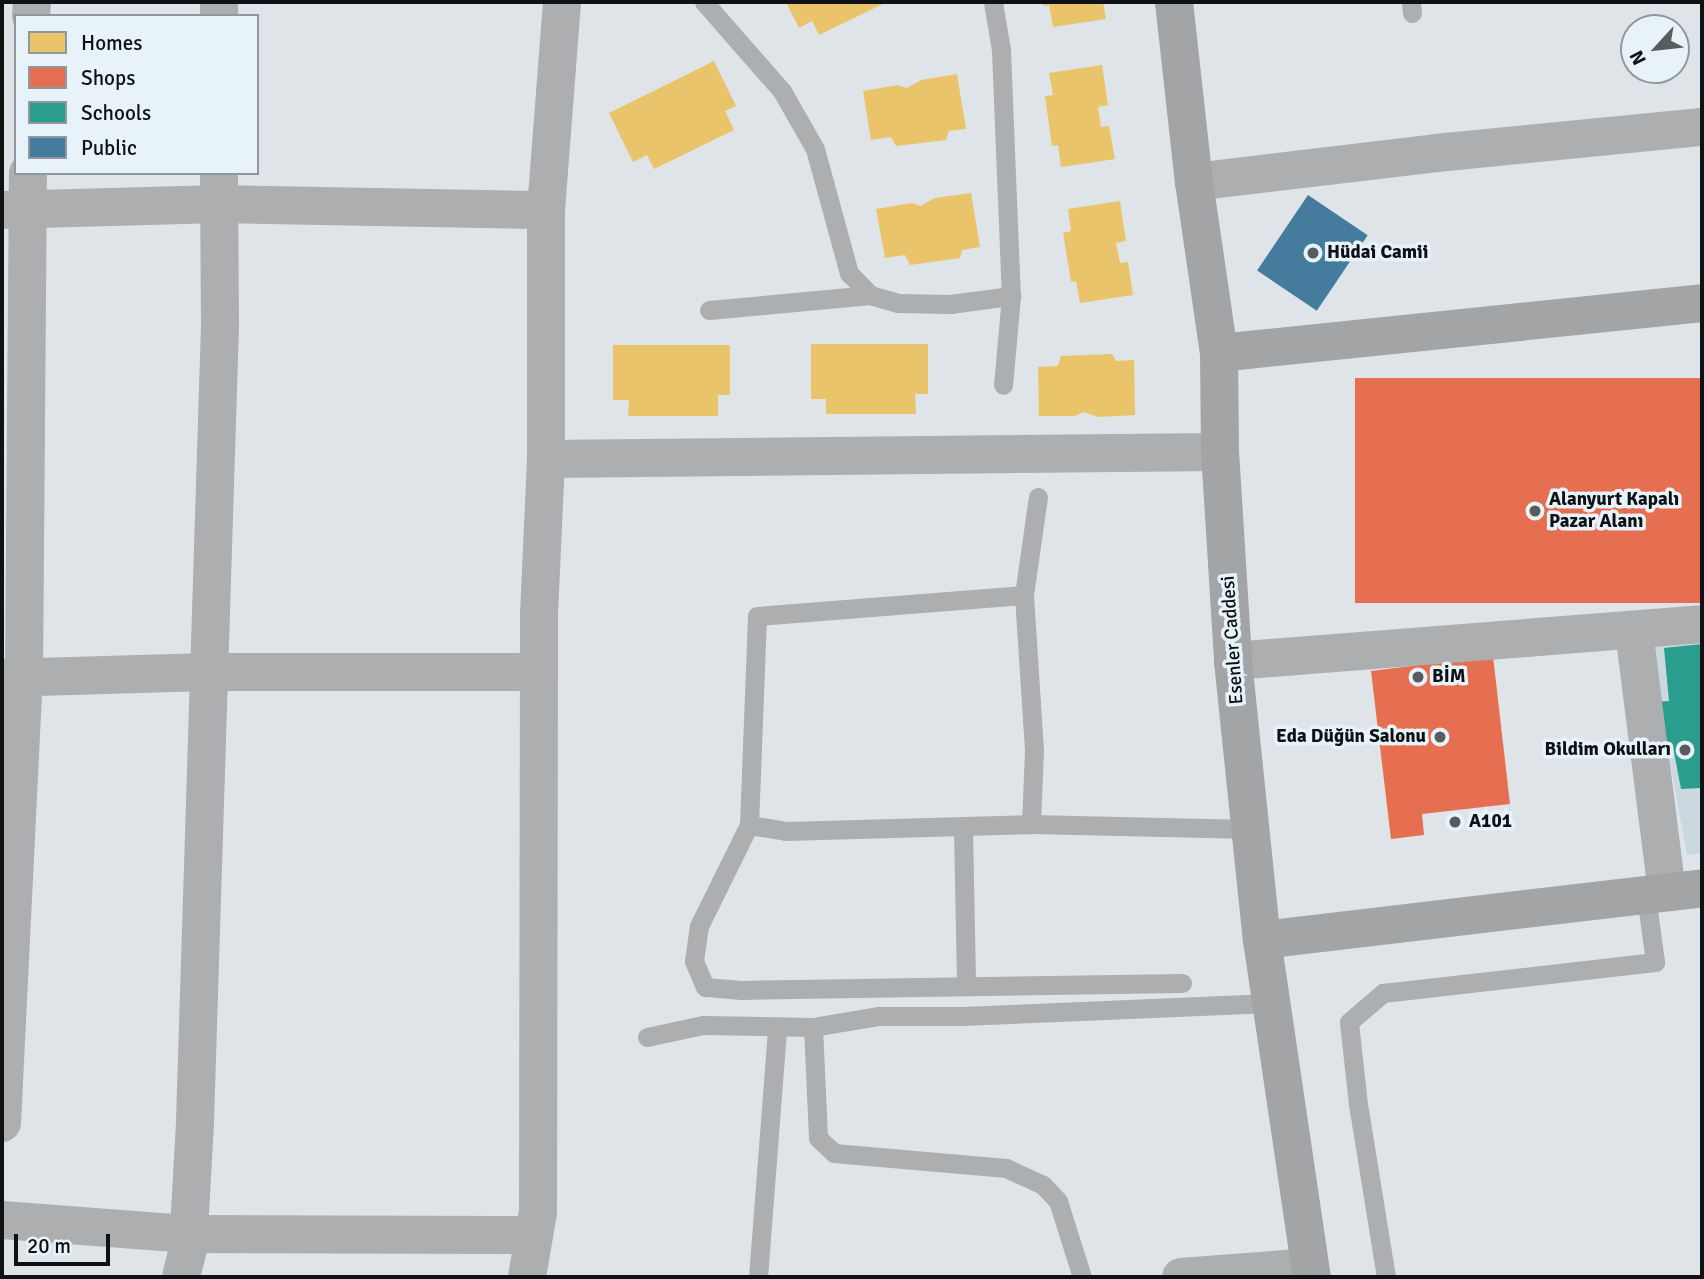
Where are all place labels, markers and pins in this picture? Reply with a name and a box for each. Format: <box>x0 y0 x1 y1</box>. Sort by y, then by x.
place label: Hüdai Camii <box>1327 242 1428 264</box>
marker: Hüdai Camii <box>1305 245 1321 261</box>
place label: Alanyurt Kapalı Pazar Alanı <box>1549 489 1679 533</box>
marker: Alanyurt Kapalı Pazar Alanı <box>1527 503 1543 519</box>
place label: BİM <box>1432 666 1465 688</box>
marker: BİM <box>1410 669 1426 685</box>
place label: Eda Düğün Salonu <box>1276 726 1426 748</box>
marker: Eda Düğün Salonu <box>1432 729 1448 745</box>
place label: Bildim Okulları <box>1545 739 1671 761</box>
marker: Bildim Okulları <box>1677 742 1693 758</box>
place label: A101 <box>1469 811 1512 833</box>
marker: A101 <box>1447 814 1463 830</box>

